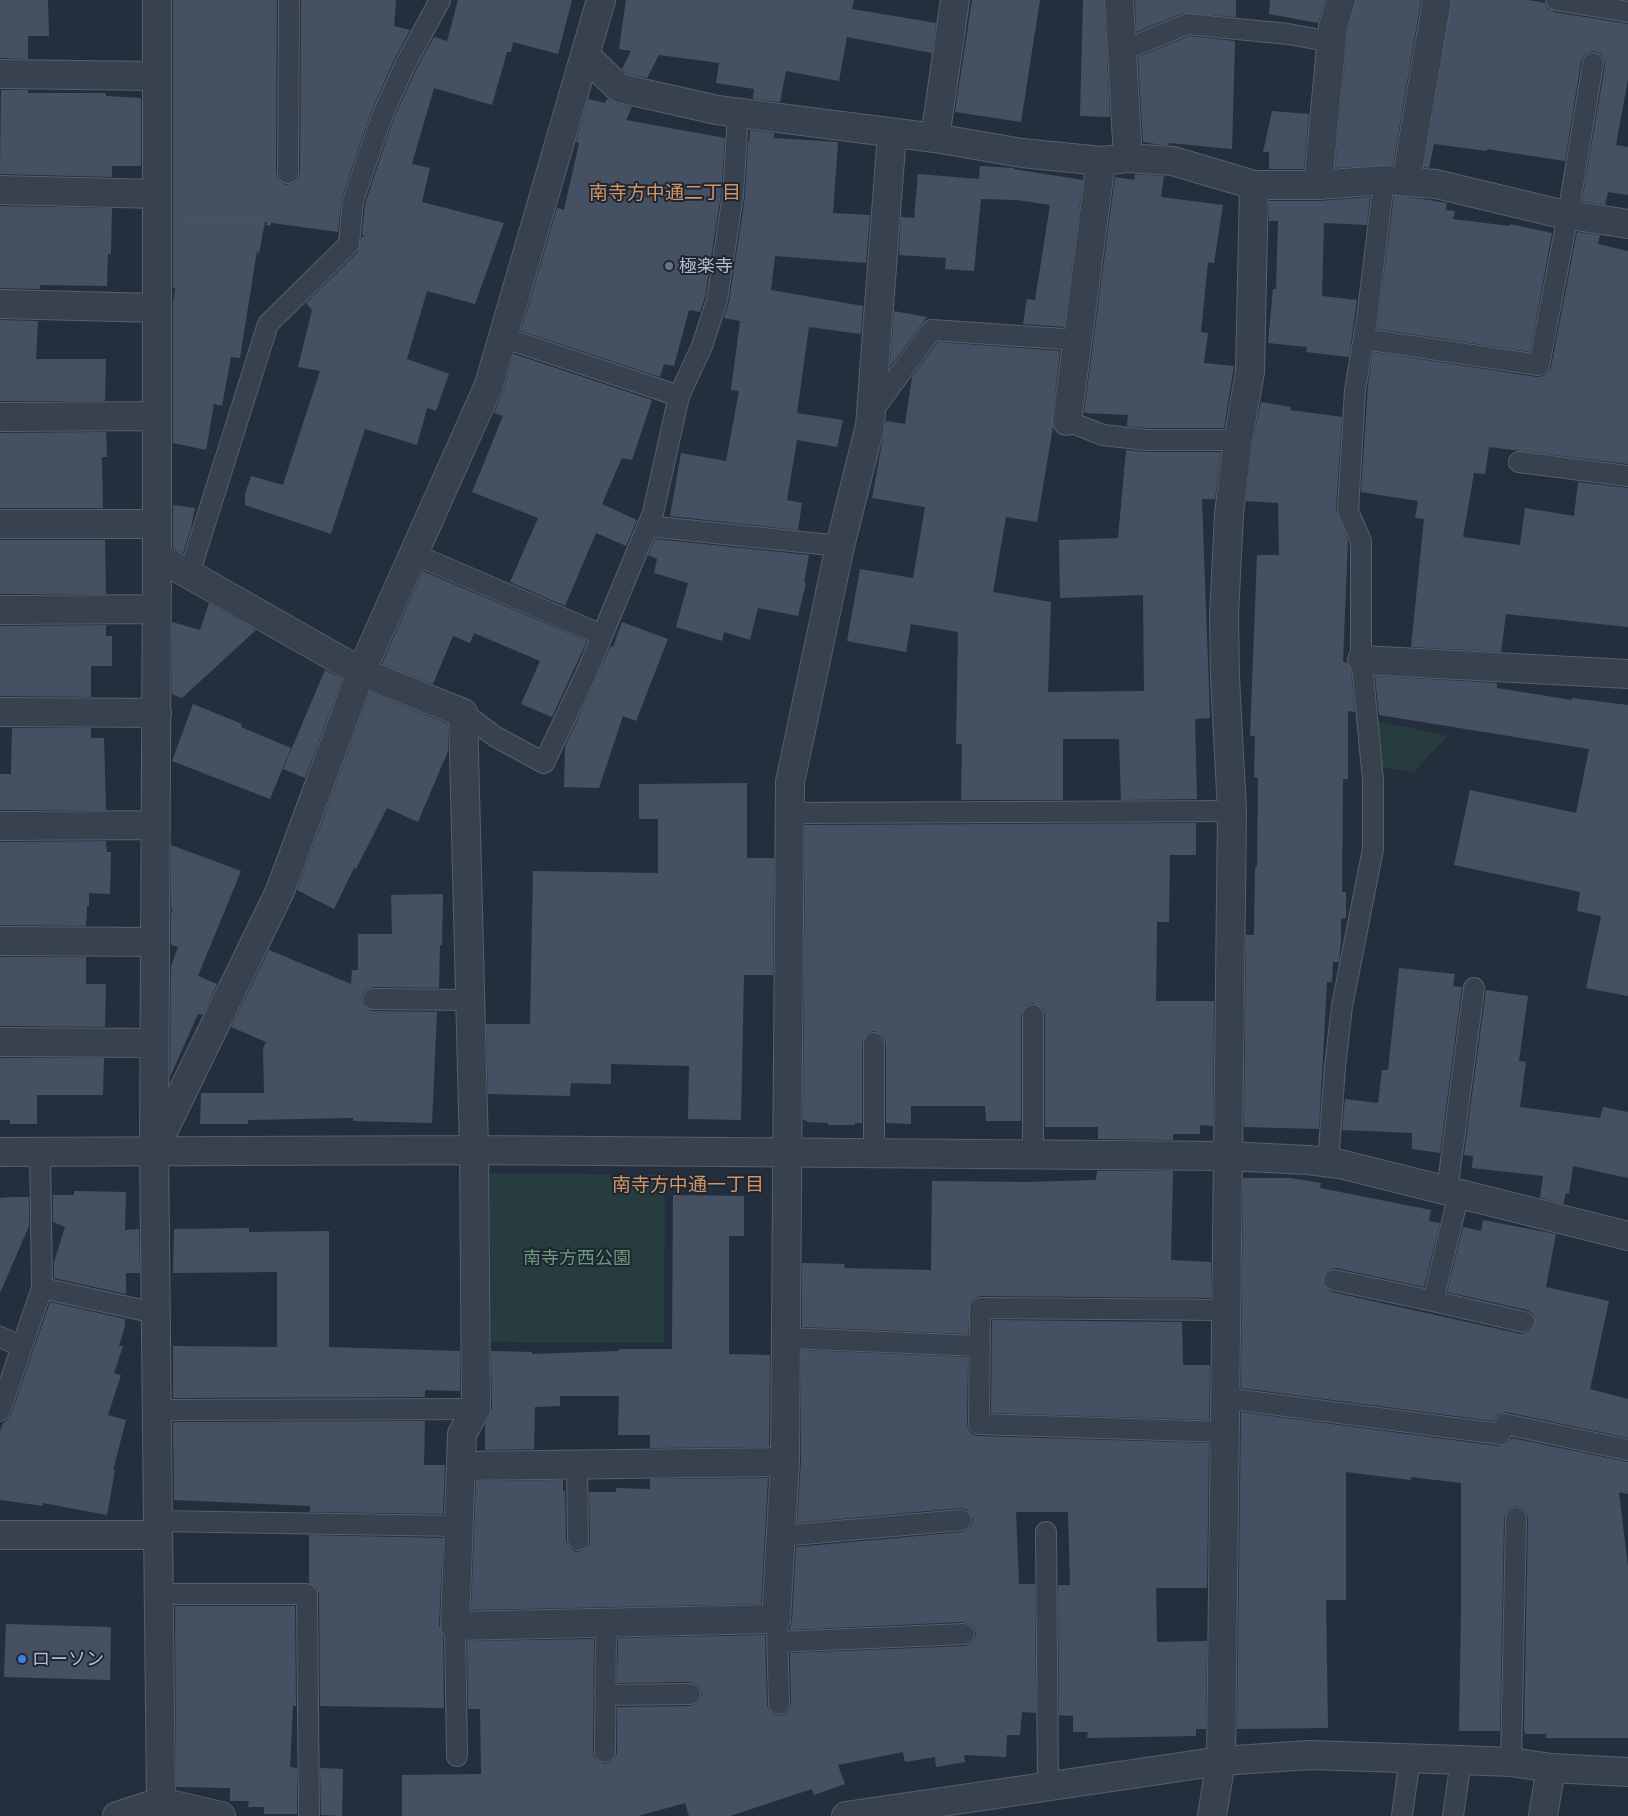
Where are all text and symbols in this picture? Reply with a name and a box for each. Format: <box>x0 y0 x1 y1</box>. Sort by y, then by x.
district label: 南寺方中通二丁目 <box>589 182 741 204</box>
place label: 極楽寺 <box>679 255 733 277</box>
marker: 極楽寺 <box>663 260 675 272</box>
district label: 南寺方中通一丁目 <box>612 1174 764 1196</box>
park label: 南寺方西公園 <box>523 1247 631 1269</box>
place label: ローソン <box>32 1648 104 1670</box>
marker: ローソン <box>16 1653 28 1665</box>

